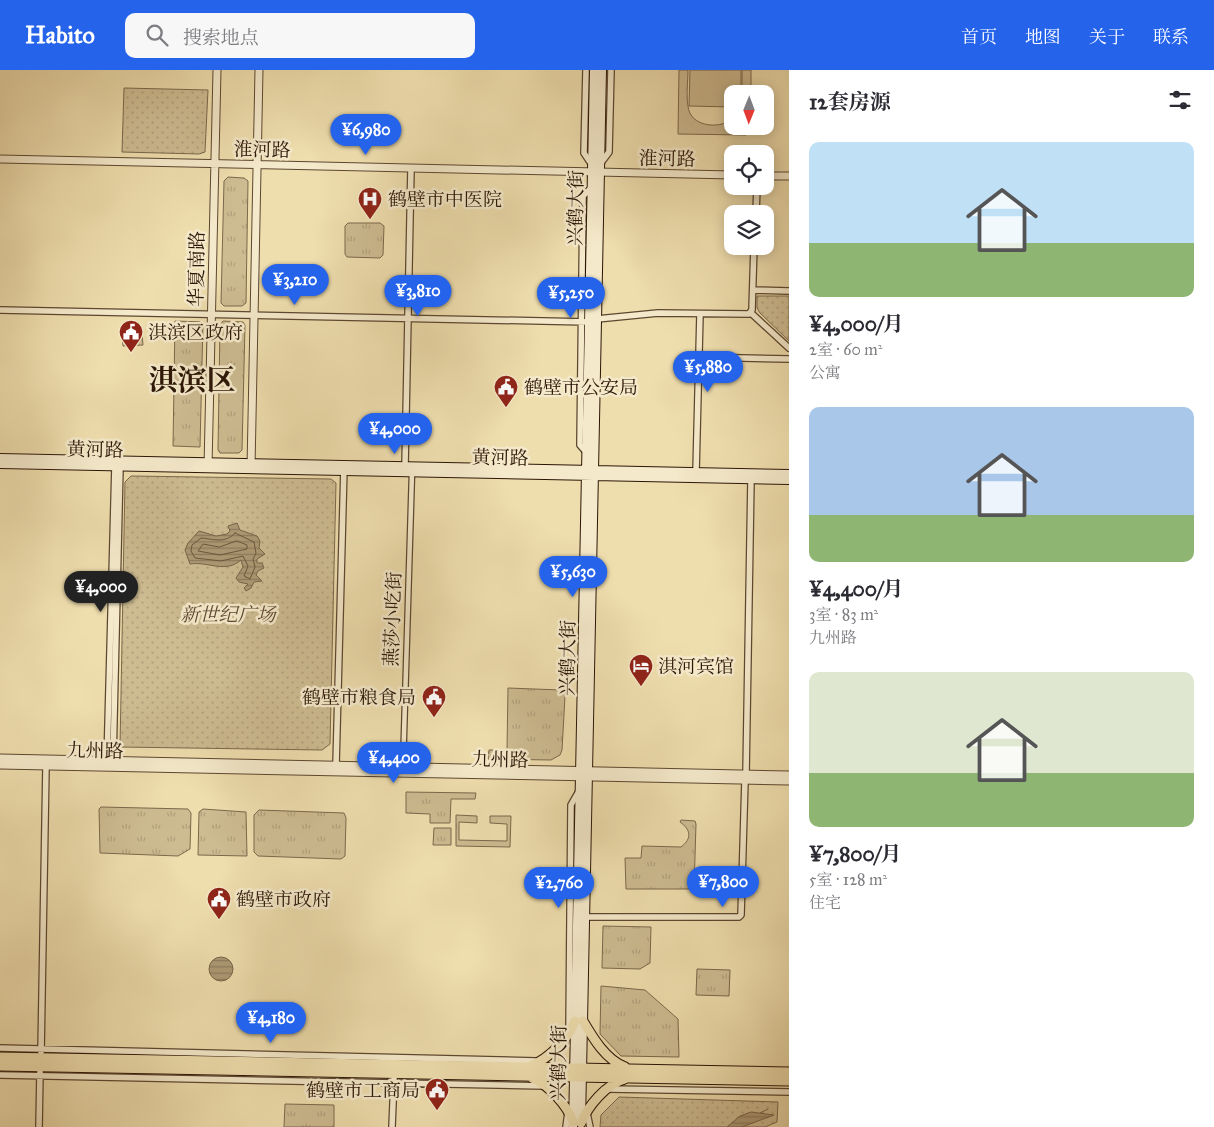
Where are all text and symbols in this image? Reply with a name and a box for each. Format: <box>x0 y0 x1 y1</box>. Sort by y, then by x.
search box <box>125 13 475 58</box>
text: Habito <box>25 20 95 50</box>
icon: search <box>143 21 171 49</box>
text: 搜索地点 <box>183 26 259 49</box>
text: 首页 <box>961 26 997 48</box>
text: 地图 <box>1025 26 1061 48</box>
text: 关于 <box>1089 26 1125 48</box>
text: 联系 <box>1153 26 1189 48</box>
north arrow <box>724 85 774 135</box>
map controls <box>724 85 774 255</box>
icon: filters <box>1166 86 1194 114</box>
text: 12套房源 <box>809 89 891 115</box>
pin: ¥6,980 <box>325 114 407 156</box>
text: ¥6,980 <box>341 120 391 139</box>
street label: 淮河路 <box>233 138 291 161</box>
button: locate <box>724 145 774 195</box>
street label: 淮河路 <box>638 147 696 170</box>
street label: 兴鹤大街 <box>563 170 588 246</box>
icon: home <box>957 175 1047 265</box>
hospital icon: 鹤壁市中医院 <box>357 186 383 220</box>
place label: 鹤壁市中医院 <box>388 188 502 211</box>
button: layers <box>724 205 774 255</box>
street label: 华夏南路 <box>184 231 209 307</box>
pin: ¥3,210 <box>254 264 336 306</box>
text: ¥3,210 <box>273 270 317 289</box>
pin: ¥3,810 <box>377 274 459 317</box>
pin: ¥5,250 <box>530 276 612 319</box>
text: ¥3,810 <box>395 281 441 300</box>
text: ¥5,250 <box>548 283 594 302</box>
text: ¥4,000/月 <box>809 311 904 337</box>
public building icon: 淇滨区政府 <box>118 319 144 353</box>
place label: 淇滨区政府 <box>148 321 243 344</box>
text: 2室 · 60 m² <box>809 340 882 359</box>
pin: ¥5,880 <box>667 350 749 393</box>
text: ¥5,880 <box>684 357 732 376</box>
district label: 淇滨区 <box>148 363 236 398</box>
text: 公寓 <box>809 363 841 382</box>
public building icon: 鹤壁市公安局 <box>493 374 519 408</box>
place label: 鹤壁市公安局 <box>524 376 638 399</box>
pin: ¥4,000 <box>354 412 436 455</box>
text: ¥4,000 <box>369 419 421 438</box>
street label: 黄河路 <box>66 438 124 461</box>
icon: home <box>957 440 1047 530</box>
street label: 黄河路 <box>471 446 529 469</box>
pin: ¥5,630 <box>532 556 614 598</box>
text: ¥5,630 <box>550 562 596 581</box>
pin: ¥4,000 <box>60 570 142 613</box>
street label: 燕莎小吃街 <box>379 571 406 667</box>
text: ¥4,400/月 <box>809 576 904 602</box>
text: ¥4,000 <box>75 577 127 596</box>
park label: 新世纪广场 <box>180 603 277 626</box>
text: 3室 · 83 m² <box>809 605 878 624</box>
street label: 兴鹤大街 <box>555 620 580 696</box>
text: 九州路 <box>809 628 857 647</box>
hotel icon: 淇河宾馆 <box>628 653 654 687</box>
place label: 淇河宾馆 <box>658 655 734 678</box>
public building icon: 鹤壁市粮食局 <box>421 684 447 718</box>
place label: 鹤壁市粮食局 <box>302 686 416 709</box>
icon: home <box>957 705 1047 795</box>
street label: 九州路 <box>66 739 124 762</box>
pin: ¥4,400 <box>353 742 435 784</box>
text: ¥4,400 <box>368 748 420 767</box>
street label: 九州路 <box>471 748 529 771</box>
text: ¥7,800/月 <box>809 841 901 867</box>
pin: ¥2,760 <box>518 866 600 909</box>
pin: ¥7,800 <box>682 866 764 908</box>
text: 5室 · 128 m² <box>809 870 887 889</box>
text: ¥7,800 <box>698 872 748 891</box>
text: ¥2,760 <box>535 873 583 892</box>
public building icon: 鹤壁市政府 <box>206 886 232 920</box>
place label: 鹤壁市政府 <box>236 888 331 911</box>
text: 住宅 <box>809 893 841 912</box>
pin: ¥4,180 <box>230 1002 312 1044</box>
text: ¥4,180 <box>247 1008 295 1027</box>
street label: 兴鹤大街 <box>546 1025 571 1101</box>
public building icon: 鹤壁市工商局 <box>424 1077 450 1111</box>
place label: 鹤壁市工商局 <box>306 1079 420 1102</box>

